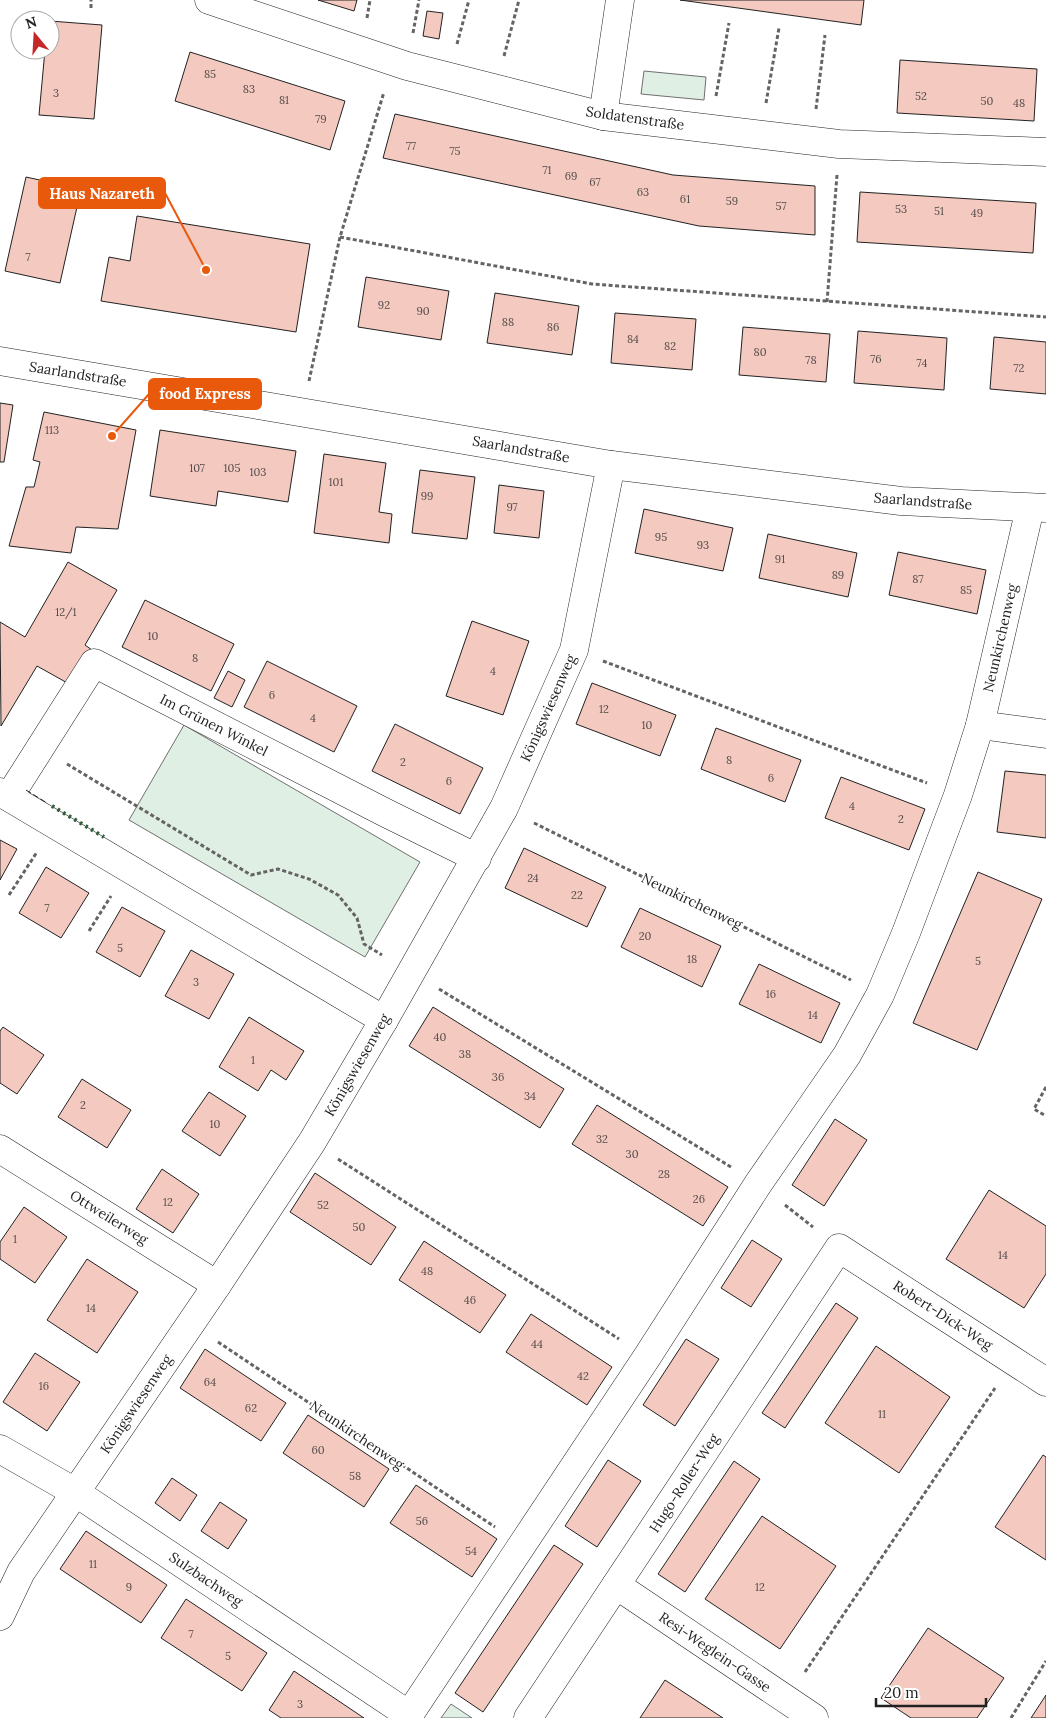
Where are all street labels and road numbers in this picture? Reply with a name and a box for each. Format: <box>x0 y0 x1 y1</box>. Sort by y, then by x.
street label: Soldatenstraße <box>585 102 686 134</box>
street label: Saarlandstraße <box>28 357 128 391</box>
street label: Saarlandstraße <box>471 432 571 466</box>
street label: Saarlandstraße <box>873 489 973 513</box>
street label: Neunkirchenweg <box>979 582 1021 694</box>
street label: Königswiesenweg <box>516 651 580 764</box>
street label: Im Grünen Winkel <box>157 690 271 760</box>
street label: Neunkirchenweg <box>638 869 746 933</box>
street label: Königswiesenweg <box>320 1010 394 1120</box>
street label: Ottweilerweg <box>67 1186 152 1248</box>
street label: Robert-Dick-Weg <box>890 1276 996 1354</box>
street label: Königswiesenweg <box>96 1351 176 1457</box>
street label: Neunkirchenweg <box>306 1397 408 1473</box>
street label: Hugo-Roller-Weg <box>645 1430 723 1536</box>
street label: Sulzbachweg <box>166 1548 246 1610</box>
street label: Resi-Weglein-Gasse <box>656 1608 775 1696</box>

